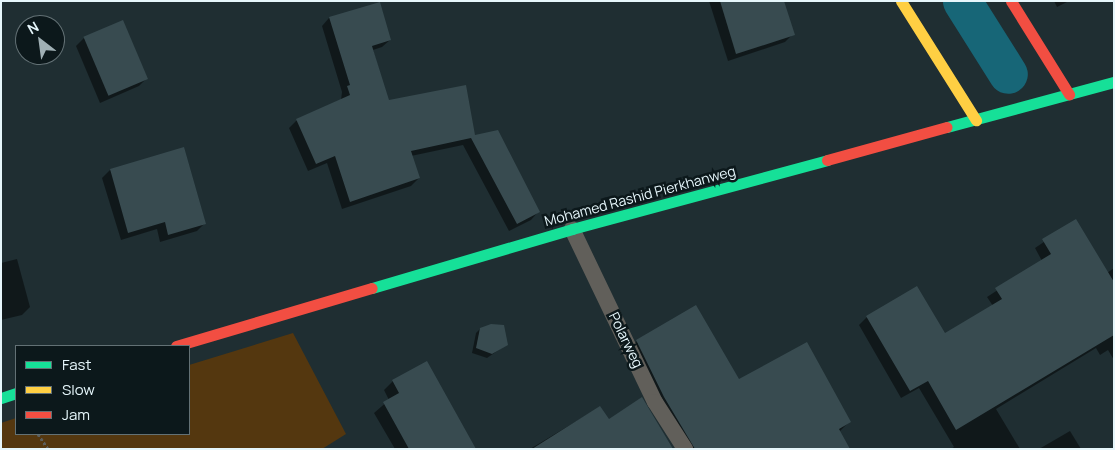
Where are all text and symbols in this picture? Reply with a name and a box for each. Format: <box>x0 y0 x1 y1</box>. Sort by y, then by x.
north arrow <box>15 15 65 65</box>
text: N <box>24 17 42 38</box>
street label: Mohamed Rashid Pierkhanweg <box>543 162 737 230</box>
street label: Polarweg <box>605 309 647 371</box>
legend <box>15 345 190 435</box>
text: Fast <box>62 354 91 375</box>
text: Slow <box>62 379 95 400</box>
text: Jam <box>62 404 90 425</box>

